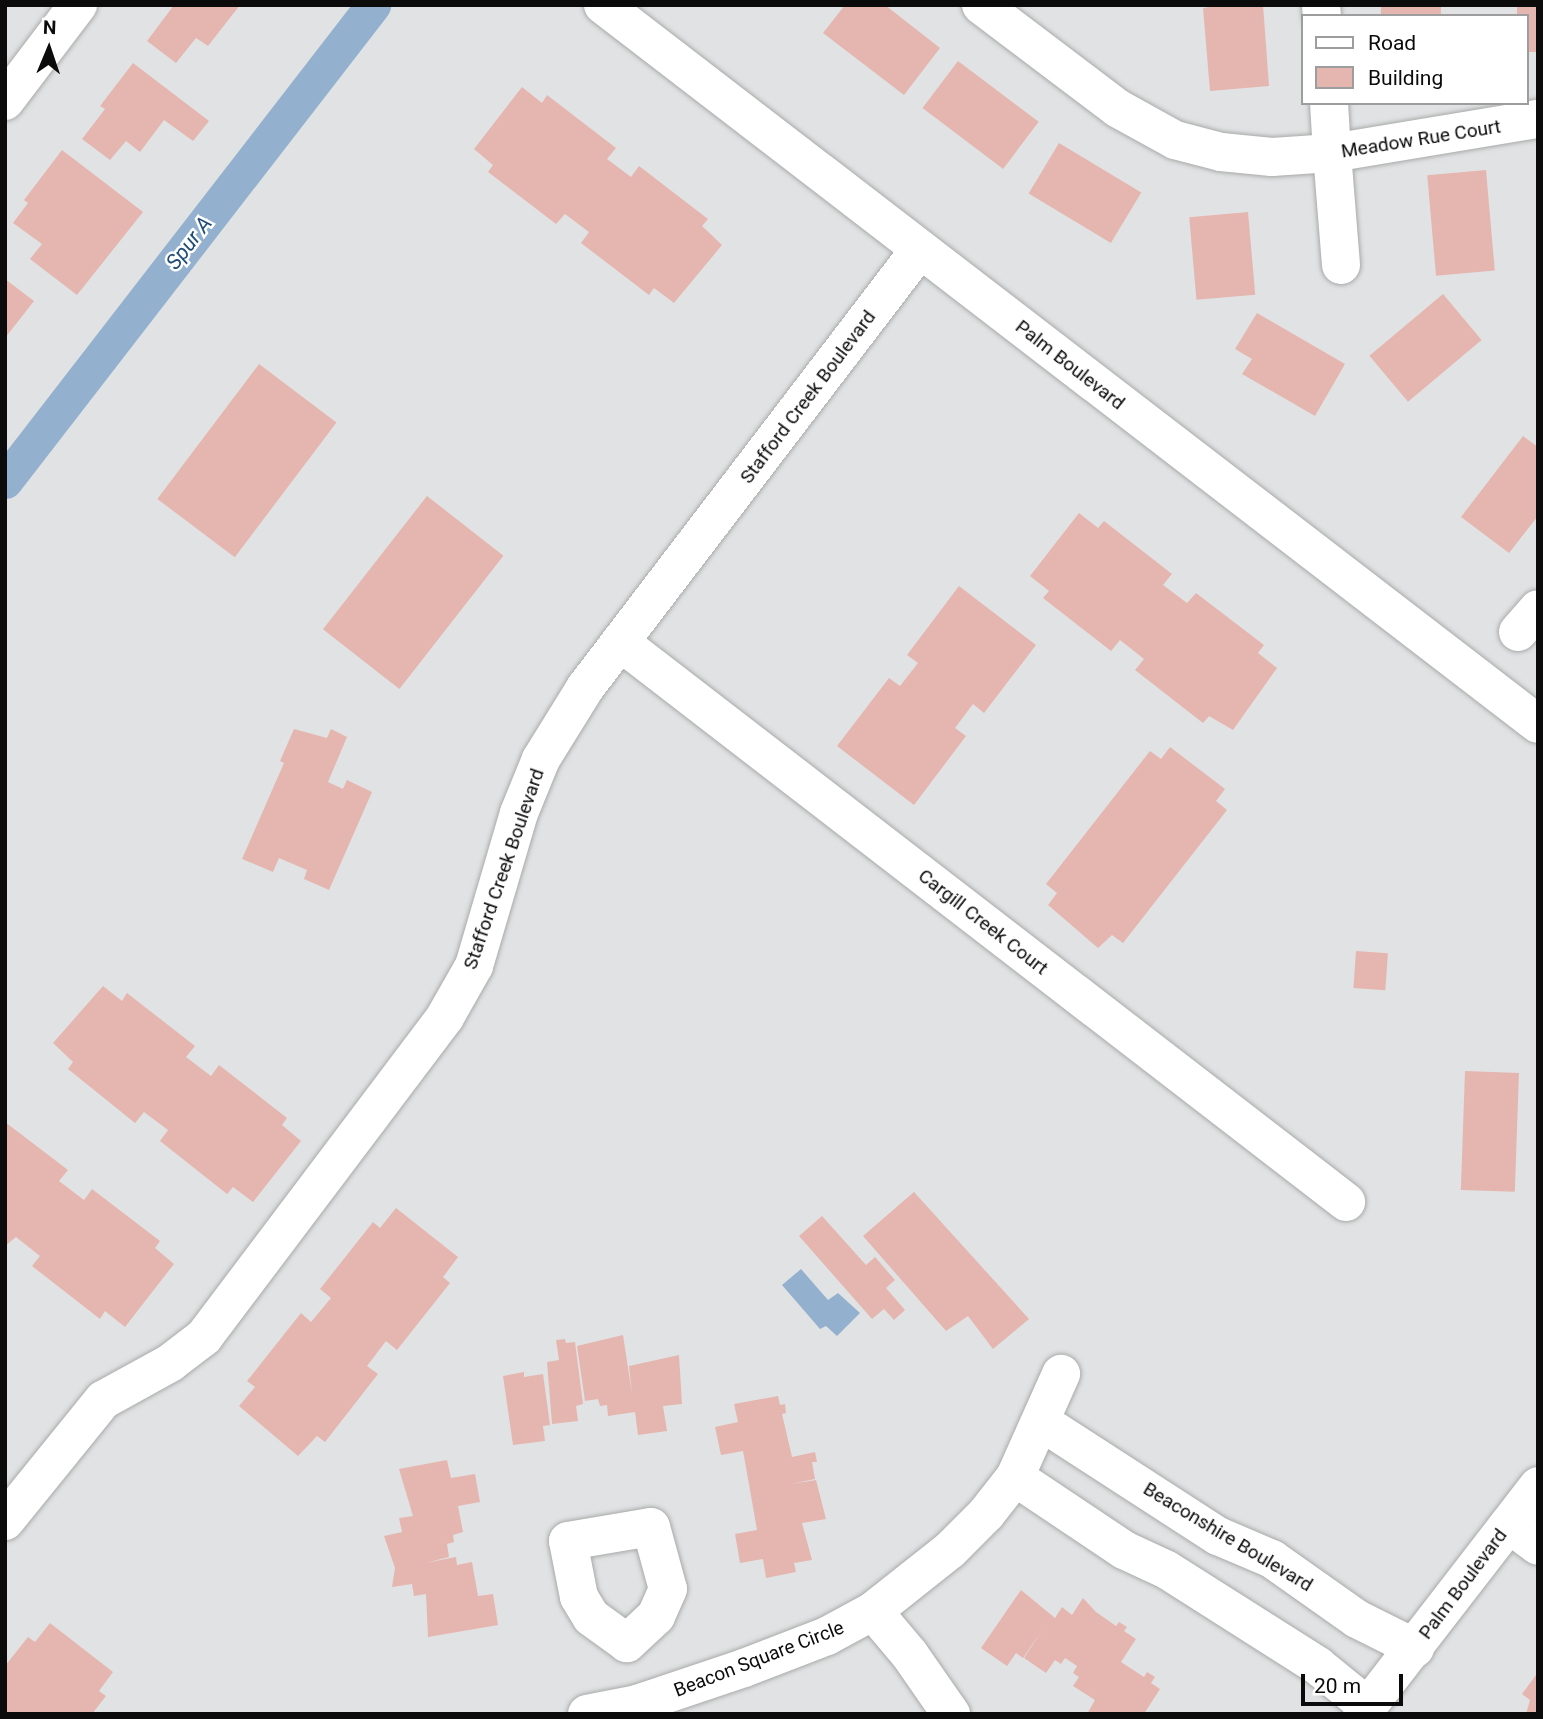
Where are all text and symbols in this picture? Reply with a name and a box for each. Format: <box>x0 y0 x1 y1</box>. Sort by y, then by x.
north arrow <box>14 14 84 84</box>
legend <box>1302 14 1529 105</box>
text: N <box>43 16 57 39</box>
text: Road <box>1368 31 1416 55</box>
text: Building <box>1368 66 1443 90</box>
street label: Meadow Rue Court <box>1340 115 1502 163</box>
water label: Spur A <box>161 212 217 274</box>
street label: Stafford Creek Boulevard <box>735 306 881 488</box>
street label: Palm Boulevard <box>1011 315 1129 415</box>
street label: Stafford Creek Boulevard <box>459 766 549 972</box>
street label: Cargill Creek Court <box>914 864 1052 980</box>
street label: Beaconshire Boulevard <box>1139 1477 1317 1597</box>
street label: Palm Boulevard <box>1414 1524 1512 1644</box>
street label: Beacon Square Circle <box>671 1616 847 1702</box>
scale bar <box>1305 1660 1406 1704</box>
text: 20 m <box>1314 1674 1361 1698</box>

